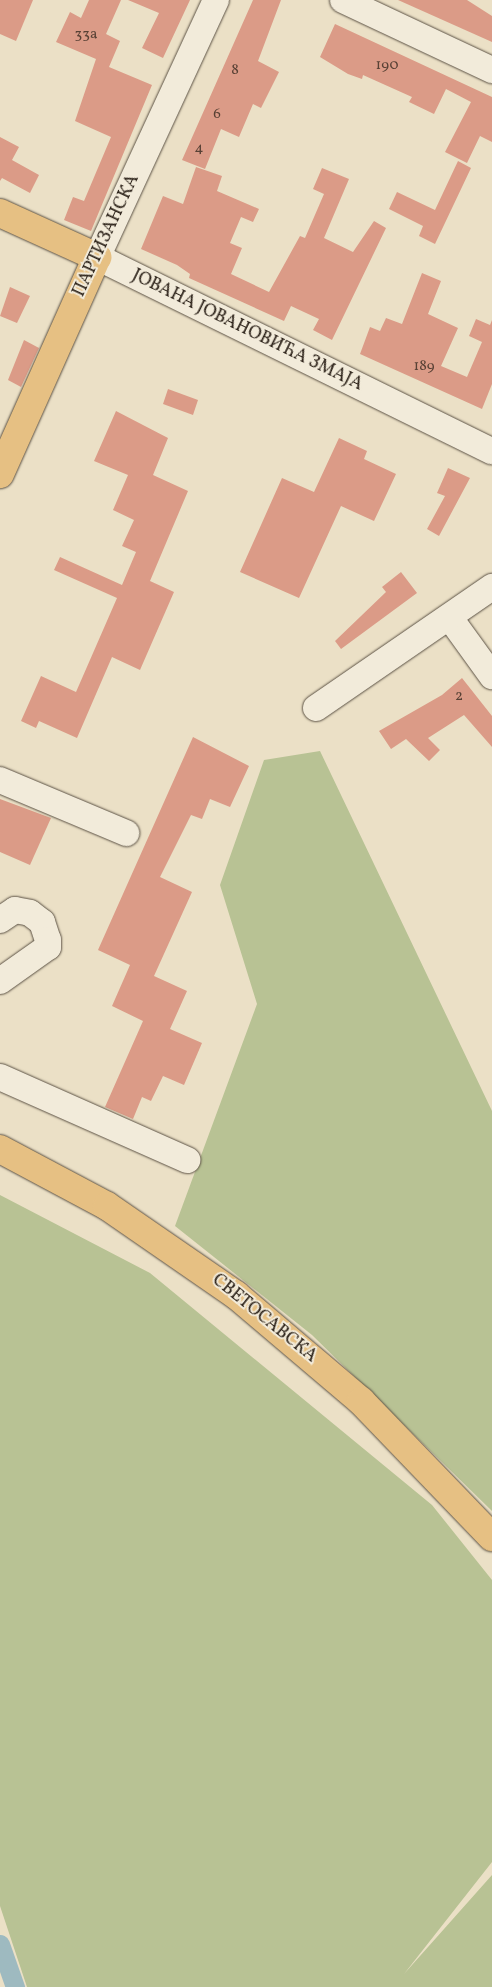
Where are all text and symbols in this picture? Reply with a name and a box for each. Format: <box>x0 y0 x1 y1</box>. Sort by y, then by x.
house number: 33a <box>75 26 97 44</box>
house number: 190 <box>376 57 398 75</box>
house number: 8 <box>231 62 239 80</box>
house number: 6 <box>213 106 221 124</box>
house number: 4 <box>195 140 203 158</box>
street label: ПАРТИЗАНСКА <box>69 171 145 301</box>
street label: ЈОВАНА ЈОВАНОВИЋА ЗМАЈА <box>128 266 366 396</box>
house number: 189 <box>413 358 435 376</box>
house number: 2 <box>455 688 463 706</box>
street label: СВЕТОСАВСКА <box>207 1270 321 1368</box>

